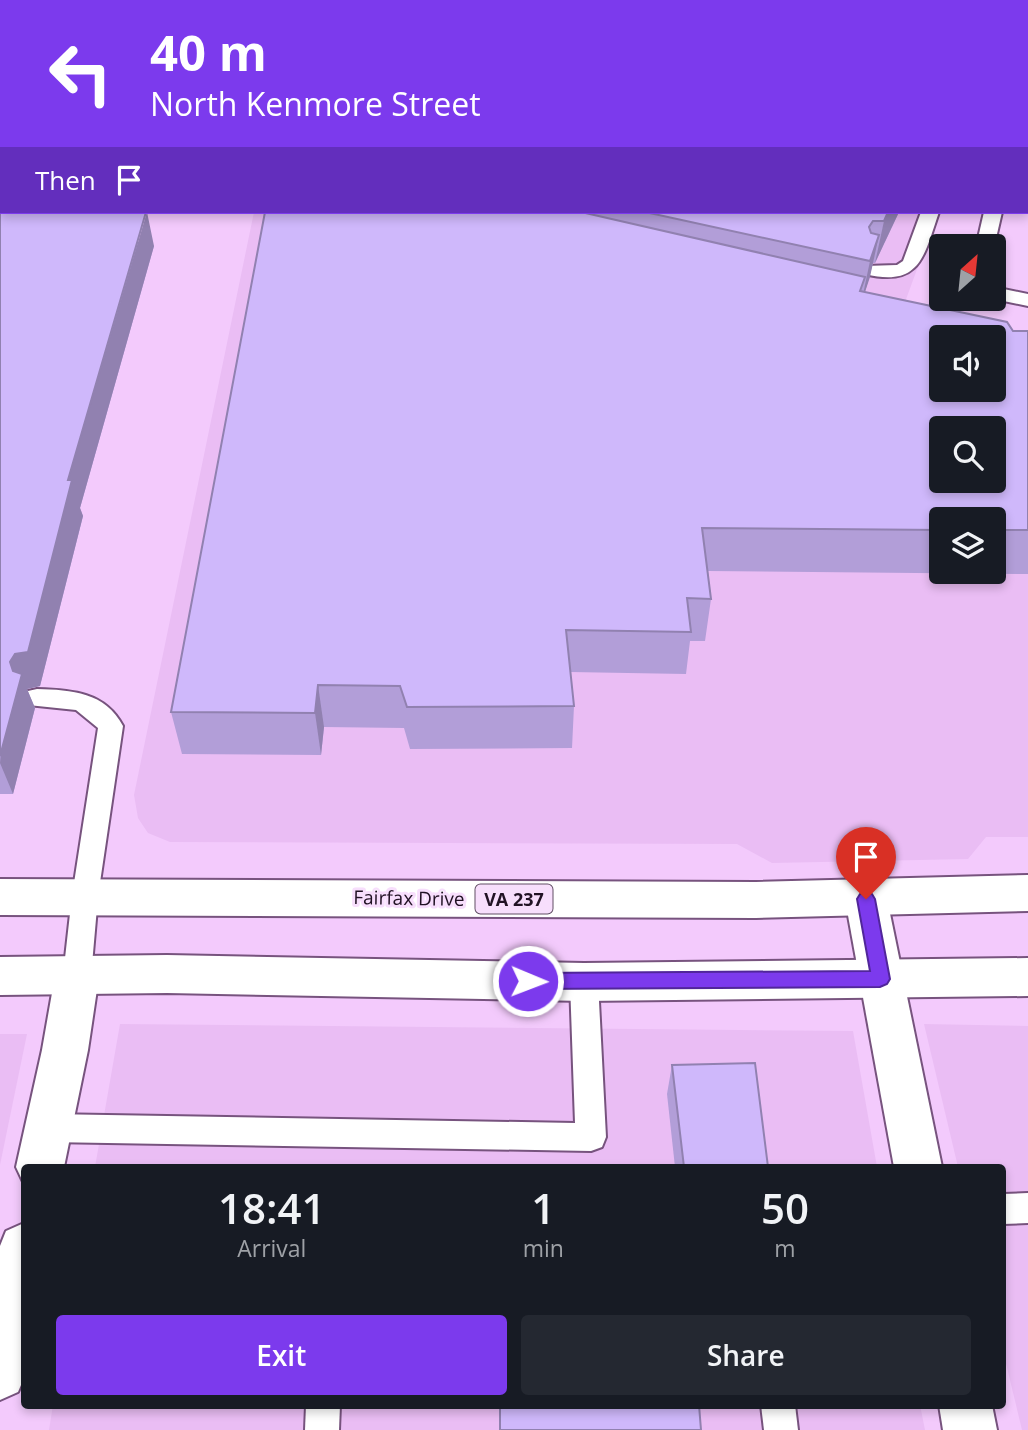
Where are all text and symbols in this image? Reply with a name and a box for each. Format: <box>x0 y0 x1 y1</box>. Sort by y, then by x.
text: 40 m <box>150 19 267 85</box>
icon: left <box>35 28 126 119</box>
text: North Kenmore Street <box>150 82 481 125</box>
icon: arrive <box>110 161 148 199</box>
text: Then <box>35 162 96 198</box>
north arrow <box>929 234 1006 312</box>
map controls <box>929 234 1006 584</box>
button: sound <box>929 325 1006 402</box>
button: search <box>929 416 1006 493</box>
button: layers <box>929 507 1006 584</box>
pin <box>836 827 896 899</box>
icon: arrive <box>847 838 885 876</box>
street label: Fairfax Drive <box>353 884 465 912</box>
road number: VA 237 <box>476 884 552 914</box>
position arrow <box>491 944 565 1018</box>
text: 18:41 <box>218 1179 326 1236</box>
text: 1 <box>531 1179 555 1236</box>
text: 50 <box>761 1179 809 1236</box>
text: Arrival <box>237 1232 306 1264</box>
text: min <box>523 1232 564 1264</box>
text: m <box>774 1232 796 1264</box>
button: Exit <box>56 1315 507 1395</box>
button: Share <box>521 1315 971 1395</box>

